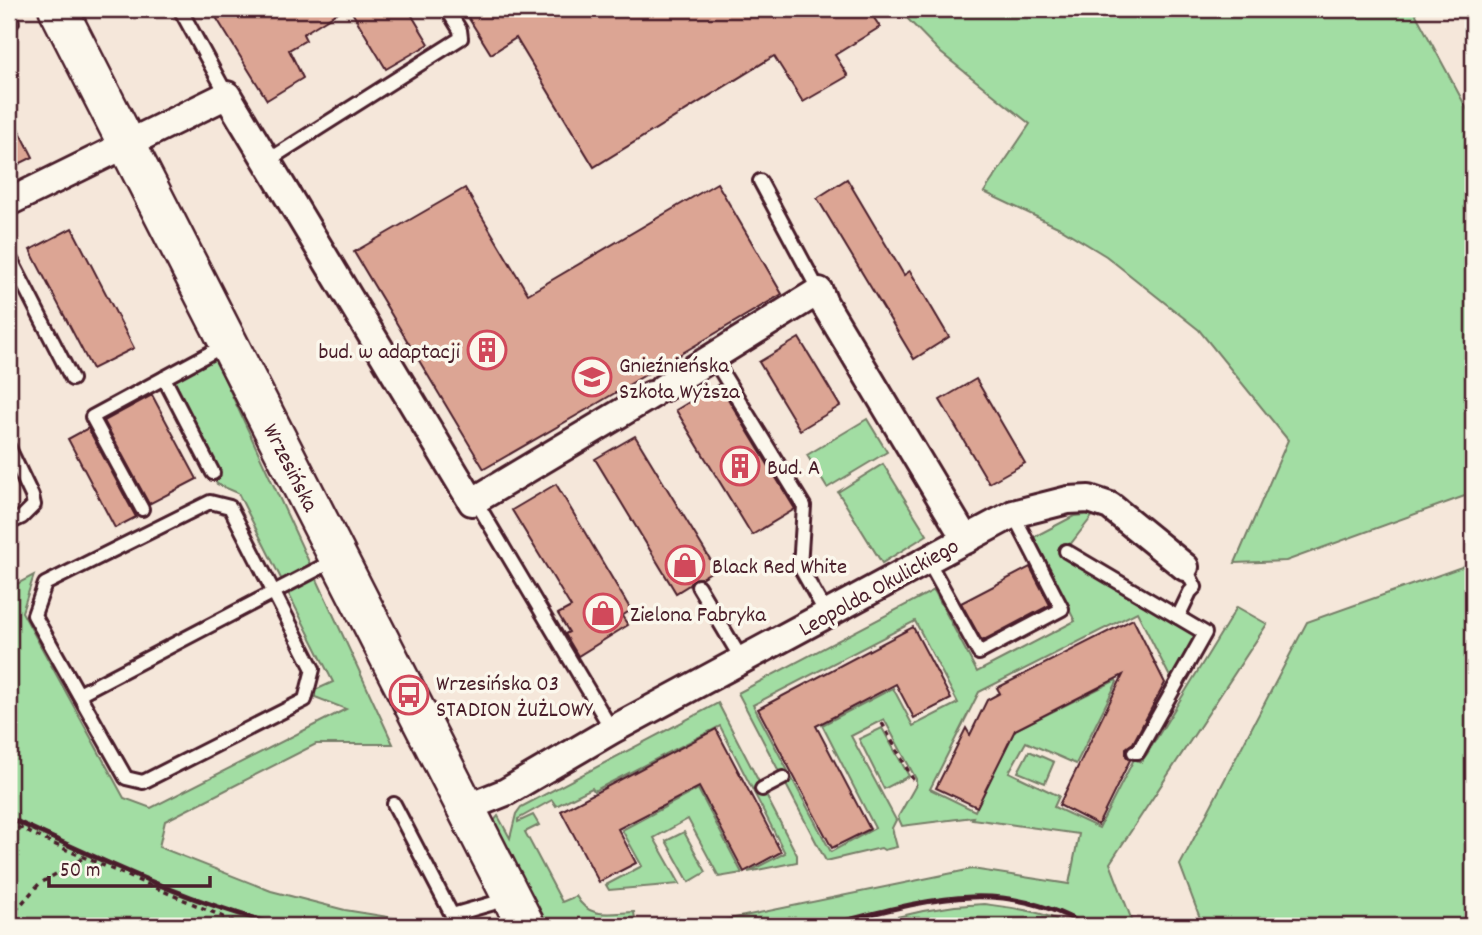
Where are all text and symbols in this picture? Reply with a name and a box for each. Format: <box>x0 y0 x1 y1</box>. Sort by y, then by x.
building icon: bud. w adaptacji <box>466 329 508 371</box>
place label: bud. w adaptacji <box>318 337 460 370</box>
place label: Gnieźnieńska Szkoła Wyższa <box>619 351 741 410</box>
school or university icon: Gnieźnieńska Szkoła Wyższa <box>571 356 613 398</box>
street label: Wrzesińska <box>253 419 326 519</box>
building icon: Bud. A <box>719 445 761 487</box>
place label: Bud. A <box>767 453 820 486</box>
street label: Leopolda Okulickiego <box>794 531 966 647</box>
shop icon: Black Red White <box>664 544 706 586</box>
place label: Black Red White <box>712 552 847 585</box>
shop icon: Zielona Fabryka <box>582 592 624 634</box>
place label: Zielona Fabryka <box>630 600 767 633</box>
place label: Wrzesińska 03 STADION ŻUŻLOWY <box>436 669 593 728</box>
bus stop icon: Wrzesińska 03 STADION ŻUŻLOWY <box>388 674 430 716</box>
scale bar <box>49 844 210 888</box>
text: 50 m <box>60 857 100 887</box>

